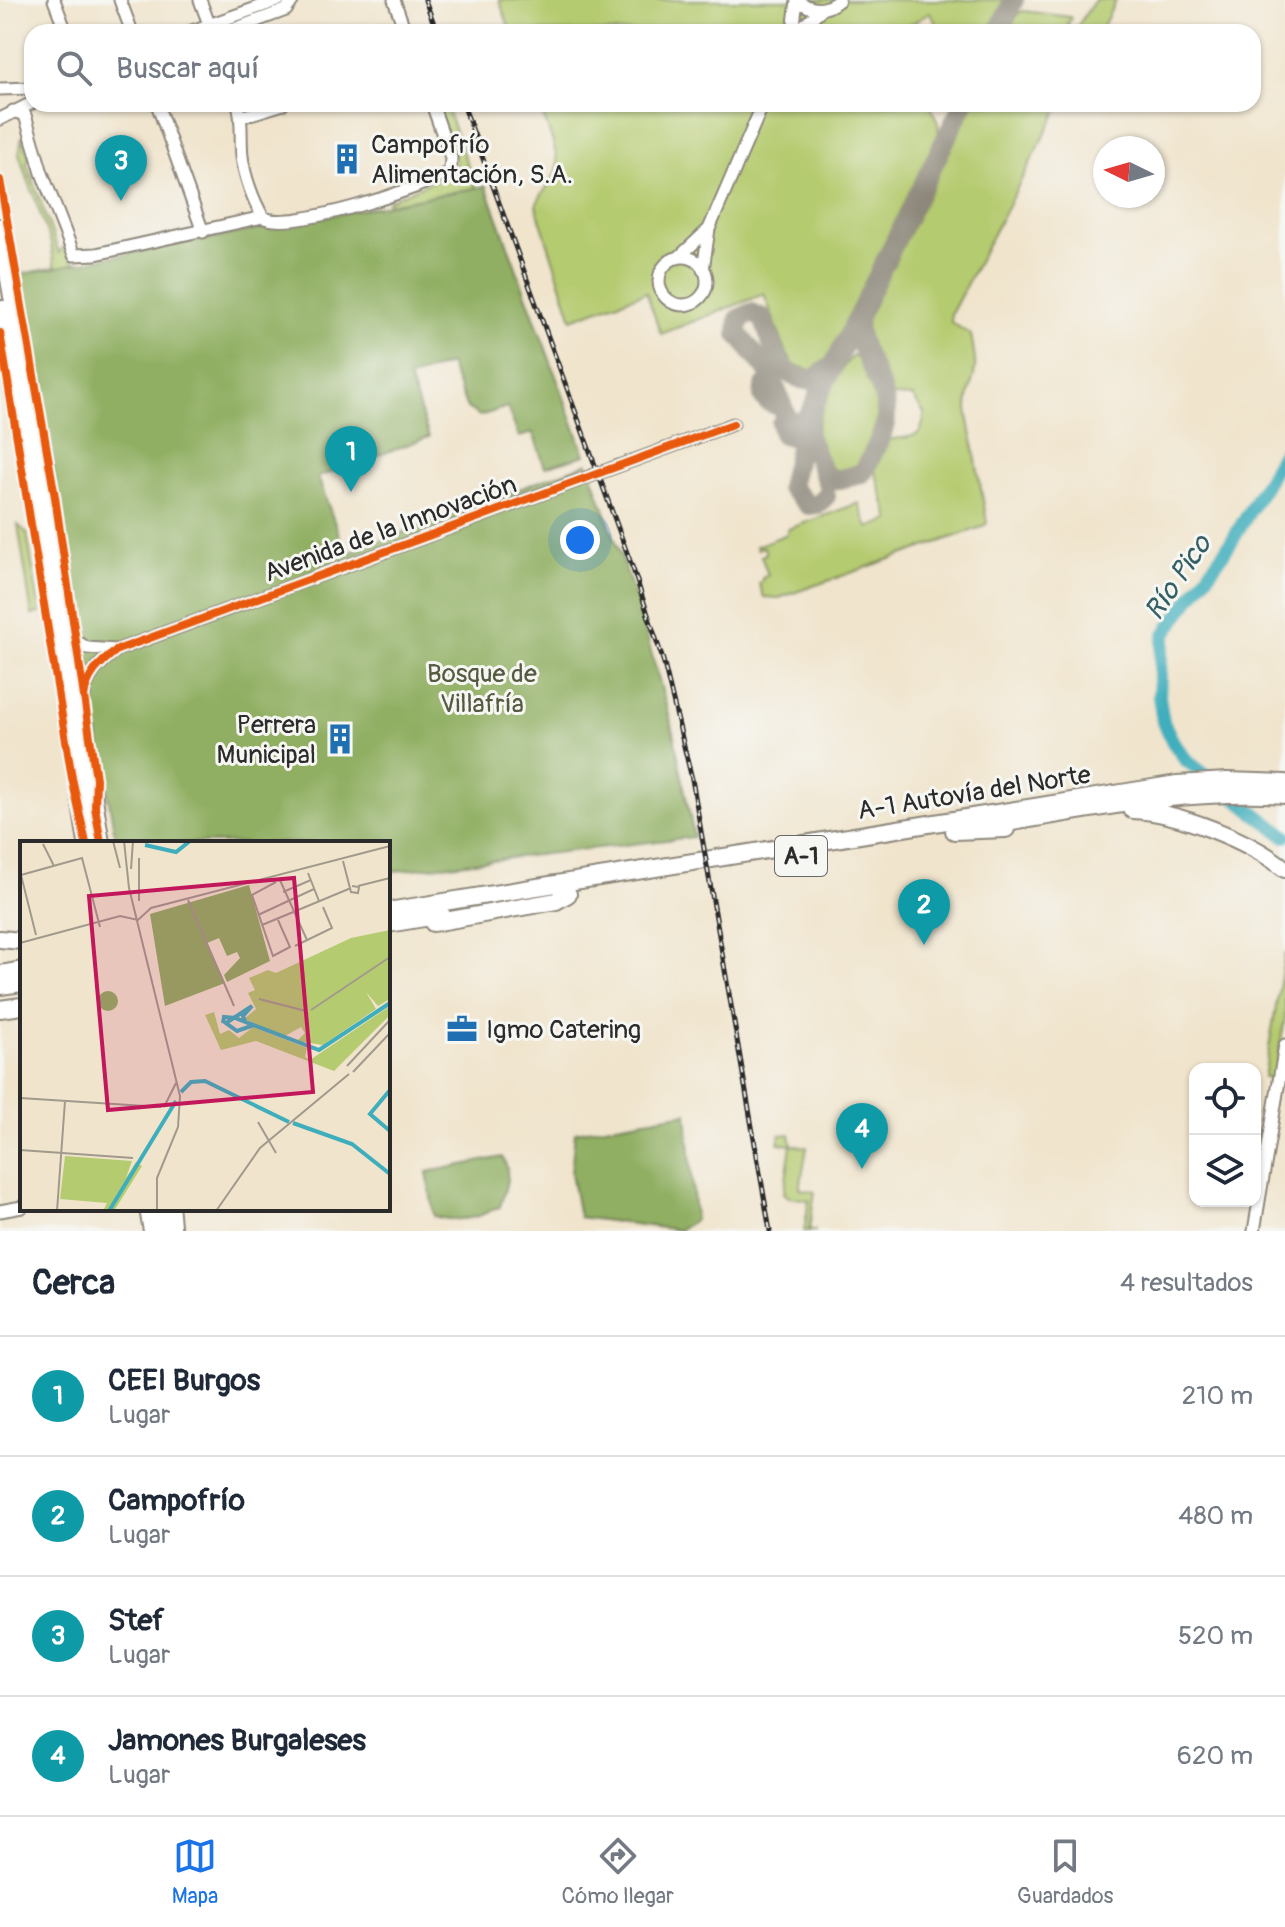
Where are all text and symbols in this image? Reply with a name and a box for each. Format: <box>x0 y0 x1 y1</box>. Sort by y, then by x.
search box <box>24 24 1261 112</box>
icon: search <box>52 46 96 90</box>
text: Buscar aquí <box>116 50 259 87</box>
place label: Campofrío Alimentación, S.A. <box>371 129 573 191</box>
pin: 3 <box>95 135 147 201</box>
north arrow <box>1093 136 1165 208</box>
building icon: Campofrío Alimentación, S.A. <box>330 142 364 176</box>
pin: 1 <box>325 426 377 492</box>
street label: Avenida de la Innovación <box>260 468 521 590</box>
your location <box>560 520 600 560</box>
water label: Río Pico <box>1137 527 1220 627</box>
park label: Bosque de Villafría <box>427 658 537 720</box>
place label: Perrera Municipal <box>216 709 316 771</box>
building icon: Perrera Municipal <box>323 722 357 756</box>
street label: A-1 Autovía del Norte <box>855 759 1093 827</box>
road number: A-1 <box>775 836 827 876</box>
inset map <box>20 841 390 1211</box>
pin: 2 <box>898 879 950 945</box>
office icon: Igmo Catering <box>445 1012 479 1046</box>
place label: Igmo Catering <box>486 1014 641 1046</box>
map controls <box>1189 1063 1261 1207</box>
button: locate <box>1189 1063 1261 1135</box>
pin: 4 <box>836 1103 888 1169</box>
button: layers <box>1189 1135 1261 1207</box>
text: Cerca <box>32 1262 115 1305</box>
text: 4 resultados <box>1120 1267 1253 1299</box>
text: CEEI Burgos <box>108 1362 260 1399</box>
text: 1 <box>53 1380 63 1412</box>
text: 210 m <box>1182 1380 1253 1412</box>
text: Lugar <box>108 1399 170 1431</box>
text: Campofrío <box>108 1482 245 1519</box>
text: 2 <box>51 1500 65 1532</box>
text: 480 m <box>1178 1500 1253 1532</box>
text: Lugar <box>108 1519 170 1551</box>
text: Stef <box>108 1602 165 1639</box>
text: 3 <box>51 1620 65 1652</box>
text: 520 m <box>1178 1620 1253 1652</box>
text: Lugar <box>108 1639 170 1671</box>
text: Jamones Burgaleses <box>108 1722 366 1759</box>
text: 4 <box>50 1740 66 1772</box>
text: 620 m <box>1177 1740 1253 1772</box>
text: Lugar <box>108 1759 170 1791</box>
tab: Mapa <box>172 1834 218 1910</box>
tab: Cómo llegar <box>562 1834 674 1910</box>
tab: Guardados <box>1017 1834 1113 1910</box>

